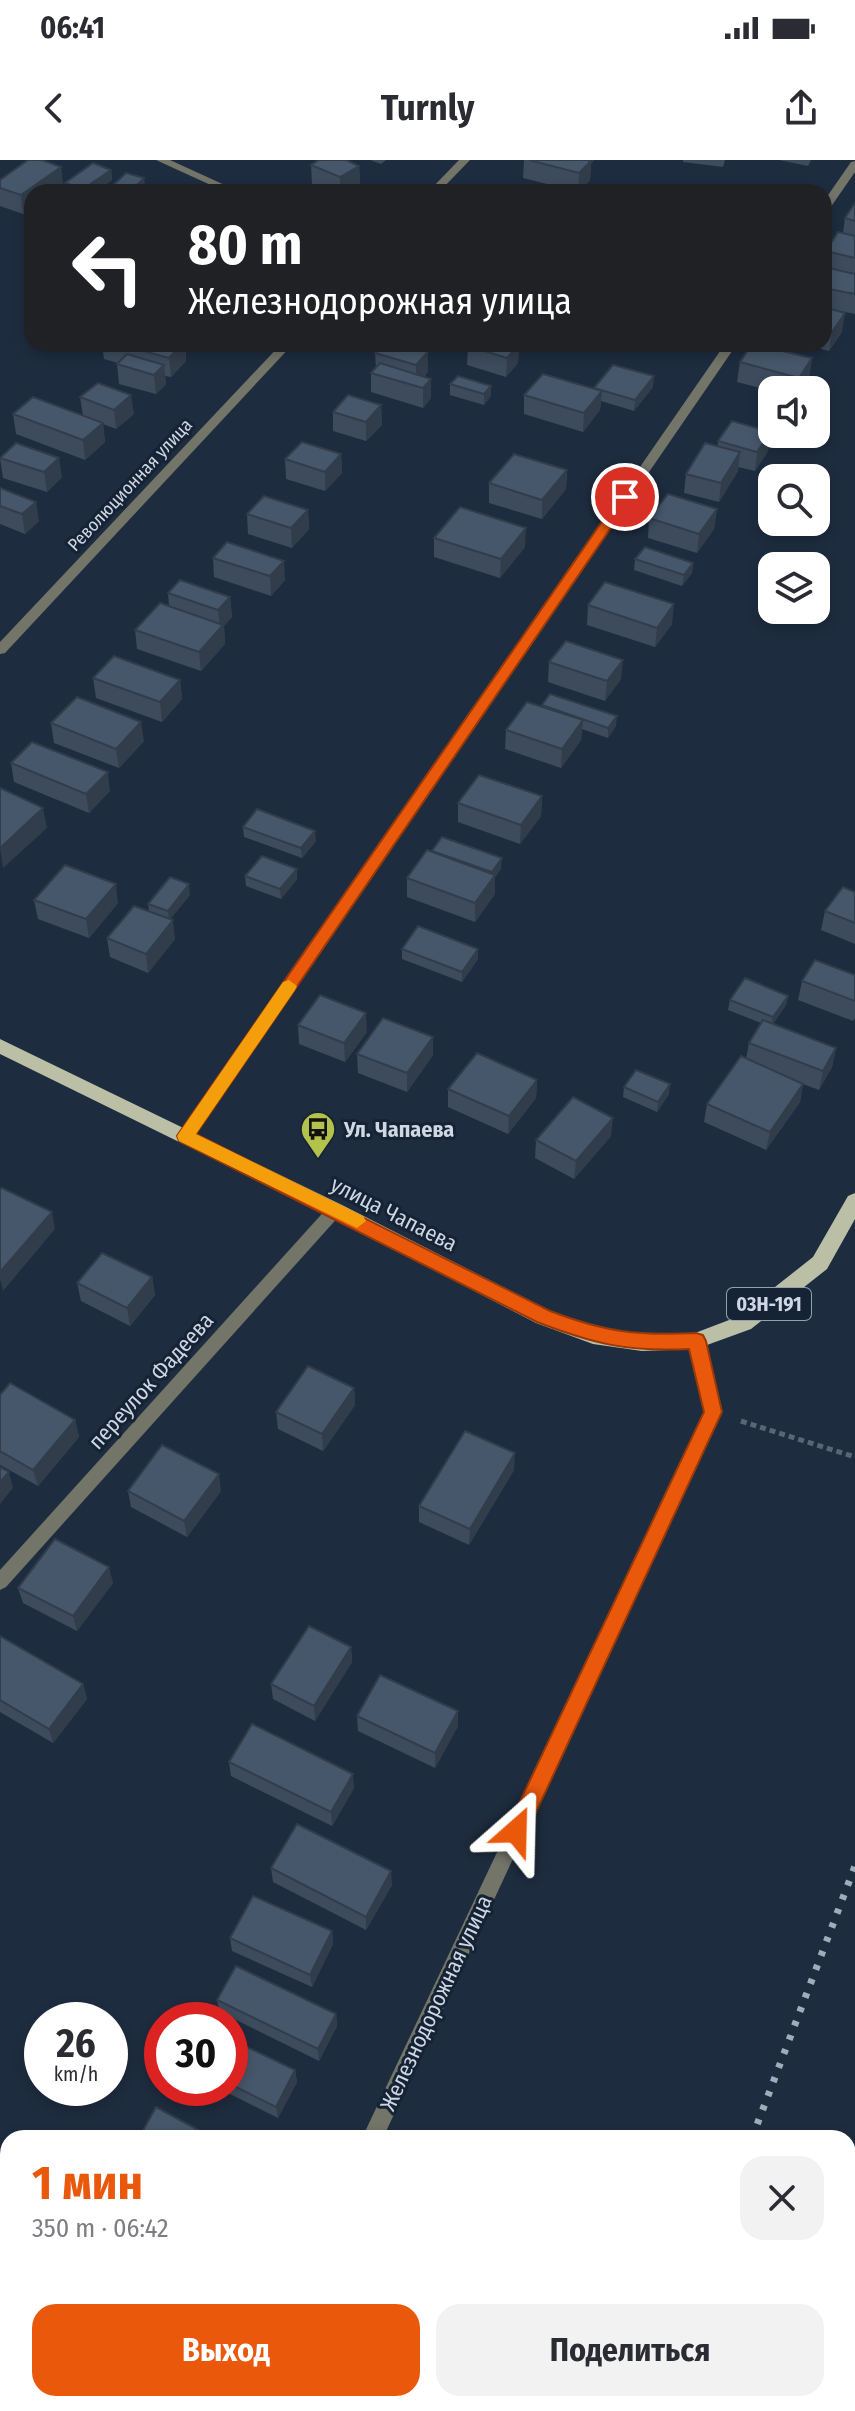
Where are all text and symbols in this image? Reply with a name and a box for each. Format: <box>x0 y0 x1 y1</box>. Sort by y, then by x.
text: 06:41 <box>40 10 105 46</box>
icon: back <box>32 86 76 130</box>
text: Turnly <box>381 86 474 130</box>
icon: share <box>779 86 823 130</box>
text: 80 m <box>188 212 303 279</box>
icon: left <box>56 216 160 320</box>
text: Железнодорожная улица <box>188 280 572 324</box>
map controls <box>758 376 830 624</box>
button: sound <box>758 376 830 448</box>
street label: Революционная улица <box>63 414 197 556</box>
pin <box>591 463 659 531</box>
button: search <box>758 464 830 536</box>
icon: arrive <box>603 475 647 519</box>
button: layers <box>758 552 830 624</box>
bus stop icon: Ул. Чапаева <box>299 1110 337 1160</box>
place label: Ул. Чапаева <box>343 1116 454 1143</box>
street label: улица Чапаева <box>326 1171 462 1257</box>
road number: 03Н-191 <box>727 1288 811 1320</box>
street label: переулок Фадеева <box>83 1307 219 1455</box>
position arrow <box>474 1789 558 1873</box>
street label: Железнодорожная улица <box>374 1891 498 2115</box>
speed limit sign: 30 <box>144 2002 248 2106</box>
text: 26 <box>56 2020 96 2068</box>
text: km/h <box>54 2062 98 2086</box>
text: 1 мин <box>32 2154 143 2212</box>
button: close <box>740 2156 824 2240</box>
text: 350 m · 06:42 <box>32 2213 169 2244</box>
button: Выход <box>32 2304 420 2396</box>
button: Поделиться <box>436 2304 824 2396</box>

